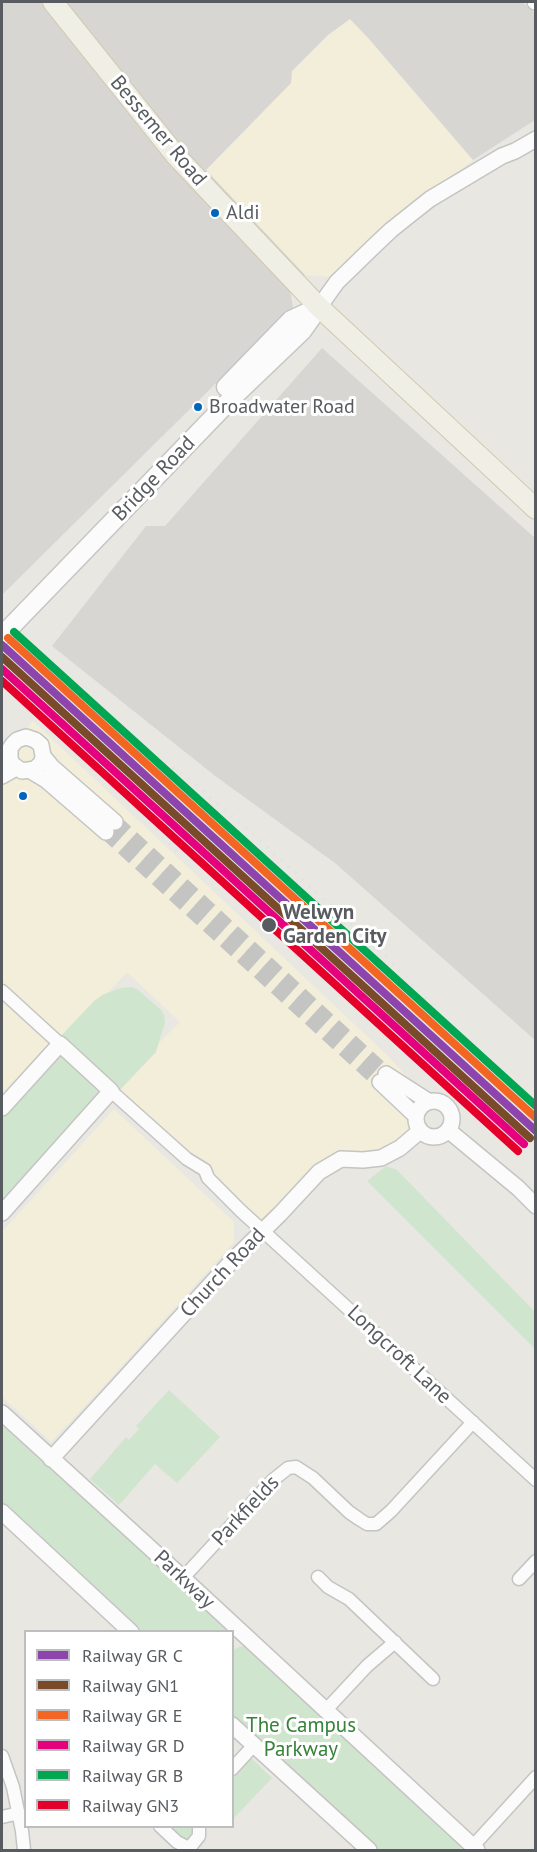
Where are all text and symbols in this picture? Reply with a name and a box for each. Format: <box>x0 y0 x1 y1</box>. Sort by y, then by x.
street label: Bessemer Road <box>105 71 211 191</box>
place label: Aldi <box>226 201 260 225</box>
marker: Aldi <box>209 207 221 219</box>
place label: Broadwater Road <box>209 395 355 419</box>
marker: Broadwater Road <box>192 401 204 413</box>
street label: Bridge Road <box>107 431 201 527</box>
unlabelled marker <box>17 790 29 802</box>
place label: Welwyn Garden City <box>283 900 387 950</box>
marker: Welwyn Garden City <box>260 916 278 934</box>
street label: Church Road <box>175 1223 271 1323</box>
street label: Longcroft Lane <box>342 1300 456 1410</box>
street label: Parkfields <box>207 1471 285 1551</box>
street label: Parkway <box>148 1545 220 1615</box>
legend <box>24 1630 234 1828</box>
text: Railway GR C <box>82 1644 183 1667</box>
text: Railway GN1 <box>82 1674 179 1697</box>
text: Railway GR E <box>82 1704 182 1727</box>
park label: The Campus Parkway <box>246 1713 356 1763</box>
text: Railway GR D <box>82 1734 185 1757</box>
text: Railway GR B <box>82 1764 183 1787</box>
text: Railway GN3 <box>82 1794 179 1817</box>

